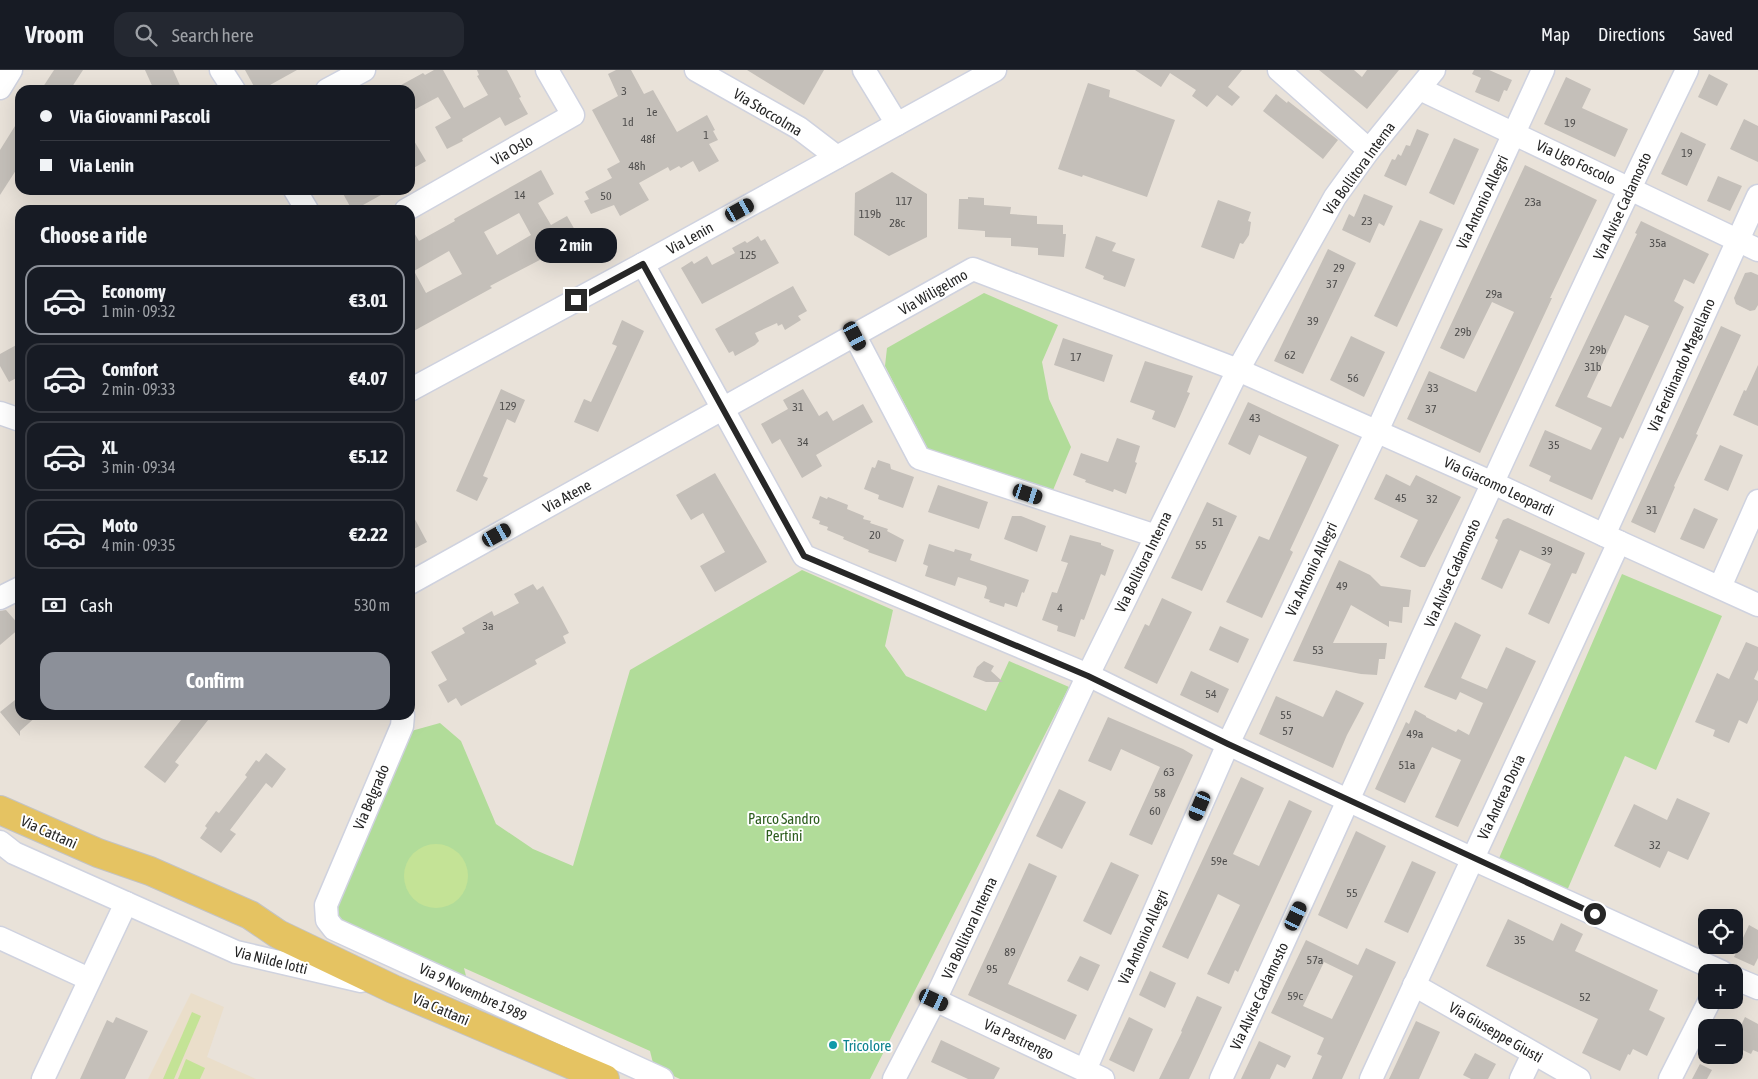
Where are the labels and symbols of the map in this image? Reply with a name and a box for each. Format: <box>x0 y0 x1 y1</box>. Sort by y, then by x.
house number: 3 <box>621 84 627 98</box>
street label: Via Stoccolma <box>731 85 806 139</box>
house number: 1e <box>646 105 658 119</box>
house number: 1d <box>622 115 634 129</box>
house number: 19 <box>1564 116 1576 130</box>
street label: Via Bollitora Interna <box>1320 118 1398 218</box>
house number: 1 <box>703 128 709 142</box>
street label: Via Oslo <box>488 131 536 169</box>
house number: 48f <box>641 132 656 146</box>
street label: Via Ugo Foscolo <box>1534 136 1618 188</box>
house number: 19 <box>1681 146 1693 160</box>
street label: Via Alvise Cadamosto <box>1590 149 1654 263</box>
street label: Via Antonio Allegri <box>1453 152 1511 252</box>
house number: 48h <box>628 159 646 173</box>
house number: 14 <box>514 188 526 202</box>
house number: 50 <box>600 189 612 203</box>
house number: 117 <box>896 194 913 208</box>
house number: 23a <box>1525 195 1541 209</box>
car <box>723 196 756 224</box>
house number: 119b <box>859 207 882 221</box>
house number: 23 <box>1361 214 1373 228</box>
house number: 28c <box>889 216 905 230</box>
street label: Via Lenin <box>664 218 716 258</box>
callout: 2 min <box>535 228 617 262</box>
house number: 35a <box>1650 236 1666 250</box>
house number: 125 <box>740 248 756 262</box>
house number: 29 <box>1333 261 1345 275</box>
street label: Via Wiligelmo <box>896 266 970 318</box>
house number: 37 <box>1326 277 1338 291</box>
house number: 29a <box>1486 287 1502 301</box>
route end <box>565 289 587 311</box>
street label: Via Ferdinando Magellano <box>1644 296 1718 434</box>
house number: 39 <box>1307 314 1319 328</box>
car <box>841 319 868 353</box>
house number: 29b <box>1455 325 1472 339</box>
house number: 29b <box>1590 343 1607 357</box>
house number: 62 <box>1284 348 1296 362</box>
house number: 17 <box>1070 350 1082 364</box>
house number: 31b <box>1585 360 1602 374</box>
house number: 56 <box>1347 371 1359 385</box>
house number: 33 <box>1427 381 1439 395</box>
house number: 129 <box>500 399 517 413</box>
house number: 31 <box>792 400 804 414</box>
house number: 37 <box>1425 402 1437 416</box>
house number: 43 <box>1249 411 1261 425</box>
house number: 34 <box>797 435 809 449</box>
house number: 35 <box>1548 438 1560 452</box>
street label: Via Giacomo Leopardi <box>1441 453 1557 519</box>
street label: Via Atene <box>540 476 594 516</box>
car <box>1011 482 1044 506</box>
house number: 45 <box>1395 491 1407 505</box>
house number: 32 <box>1426 492 1438 506</box>
house number: 31 <box>1646 503 1658 517</box>
street label: Via Bollitora Interna <box>1111 509 1175 615</box>
house number: 51 <box>1212 515 1224 529</box>
street label: Via Alvise Cadamosto <box>1420 516 1484 630</box>
street label: Via Antonio Allegri <box>1282 519 1340 619</box>
car <box>480 521 513 549</box>
house number: 20 <box>869 528 881 542</box>
house number: 55 <box>1195 538 1207 552</box>
house number: 39 <box>1541 544 1553 558</box>
house number: 49 <box>1336 579 1348 593</box>
house number: 4 <box>1057 601 1063 615</box>
house number: 3a <box>482 619 494 633</box>
house number: 53 <box>1312 643 1324 657</box>
house number: 54 <box>1205 687 1217 701</box>
house number: 55 <box>1280 708 1292 722</box>
house number: 57 <box>1282 724 1294 738</box>
house number: 49a <box>1407 727 1423 741</box>
street label: Via Andrea Doria <box>1474 752 1528 842</box>
house number: 51a <box>1399 758 1415 772</box>
street label: Via Belgrado <box>350 762 392 832</box>
house number: 63 <box>1163 765 1175 779</box>
house number: 58 <box>1154 786 1166 800</box>
car <box>1187 789 1212 823</box>
house number: 60 <box>1149 804 1161 818</box>
park label: Parco Sandro Pertini <box>748 810 820 844</box>
street label: Via Cattani <box>18 812 80 852</box>
house number: 32 <box>1649 838 1661 852</box>
house number: 59e <box>1211 854 1227 868</box>
street label: Via Bollitora Interna <box>938 874 1000 982</box>
house number: 55 <box>1346 886 1358 900</box>
street label: Via Antonio Allegri <box>1115 887 1171 987</box>
car <box>1282 899 1309 933</box>
route start <box>1584 903 1606 925</box>
house number: 35 <box>1514 933 1526 947</box>
street label: Via Alvise Cadamosto <box>1227 939 1291 1053</box>
street label: Via Nilde Iotti <box>233 943 309 977</box>
house number: 89 <box>1004 945 1016 959</box>
house number: 57a <box>1307 953 1323 967</box>
street label: Via 9 Novembre 1989 <box>416 960 530 1024</box>
house number: 95 <box>986 962 998 976</box>
car <box>917 987 950 1013</box>
street label: Via Cattani <box>410 989 472 1029</box>
house number: 59c <box>1287 989 1303 1003</box>
house number: 52 <box>1579 990 1591 1004</box>
street label: Via Giuseppe Giusti <box>1446 998 1546 1066</box>
street label: Via Pastrengo <box>981 1015 1057 1063</box>
place label: Tricolore <box>843 1037 891 1054</box>
marker: Tricolore <box>827 1039 839 1051</box>

